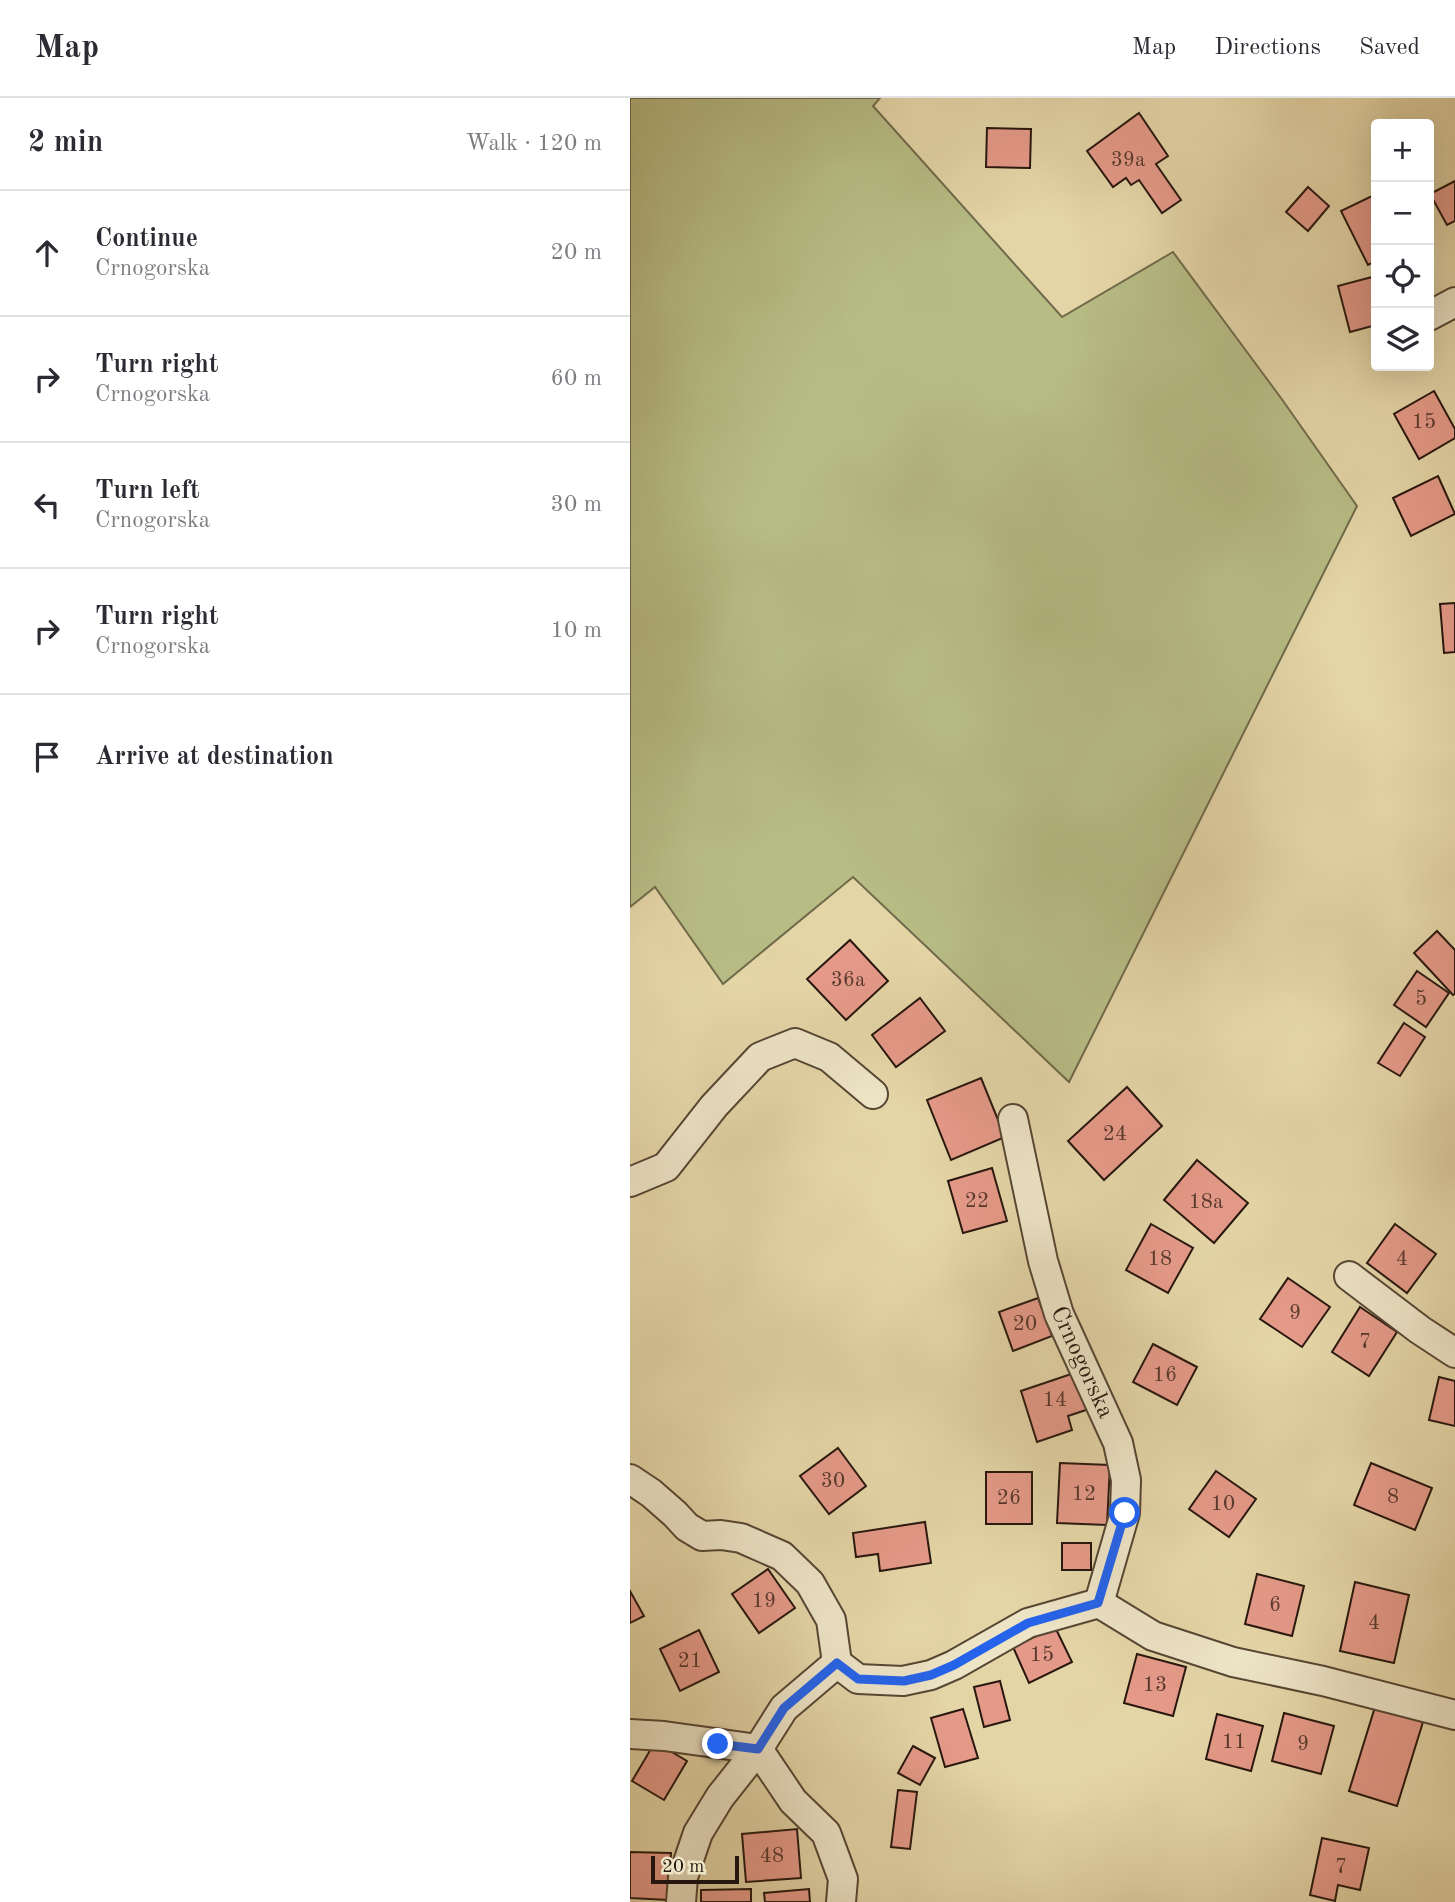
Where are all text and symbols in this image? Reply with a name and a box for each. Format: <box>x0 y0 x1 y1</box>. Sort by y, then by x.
text: Map <box>35 32 99 65</box>
text: Map <box>1132 36 1176 60</box>
text: Directions <box>1214 36 1321 60</box>
text: Saved <box>1359 36 1420 60</box>
map controls <box>1371 119 1434 371</box>
button: + <box>1371 119 1434 182</box>
text: 2 min <box>28 128 103 158</box>
text: Walk · 120 m <box>466 132 602 155</box>
house number: 39a <box>1111 150 1145 171</box>
button: − <box>1371 182 1434 245</box>
text: Continue <box>95 226 198 252</box>
icon: ahead <box>28 234 66 272</box>
text: 20 m <box>551 241 602 264</box>
button: locate <box>1371 245 1434 308</box>
text: Crnogorska <box>95 257 210 280</box>
button: layers <box>1371 308 1434 371</box>
text: Turn right <box>95 352 218 378</box>
icon: right <box>28 360 66 398</box>
text: 60 m <box>551 367 602 390</box>
text: Crnogorska <box>95 383 210 406</box>
house number: 15 <box>1412 412 1436 433</box>
text: Turn left <box>95 478 200 504</box>
icon: left <box>28 486 66 524</box>
text: 30 m <box>551 493 602 516</box>
text: Crnogorska <box>95 509 210 532</box>
text: Turn right <box>95 604 218 630</box>
icon: right <box>28 612 66 650</box>
text: 10 m <box>551 619 602 642</box>
text: Crnogorska <box>95 635 210 658</box>
icon: arrive <box>28 738 66 776</box>
text: Arrive at destination <box>95 744 334 770</box>
house number: 36a <box>831 970 865 991</box>
house number: 5 <box>1415 989 1427 1010</box>
house number: 24 <box>1103 1124 1127 1145</box>
house number: 22 <box>965 1191 989 1212</box>
house number: 18a <box>1189 1192 1223 1213</box>
house number: 18 <box>1148 1249 1172 1270</box>
house number: 4 <box>1396 1249 1408 1270</box>
street label: Crnogorska <box>1045 1303 1117 1422</box>
house number: 9 <box>1289 1303 1301 1324</box>
house number: 20 <box>1013 1314 1037 1335</box>
house number: 7 <box>1359 1332 1371 1353</box>
house number: 16 <box>1153 1365 1177 1386</box>
house number: 14 <box>1043 1390 1067 1411</box>
house number: 30 <box>821 1471 845 1492</box>
house number: 12 <box>1072 1484 1096 1505</box>
house number: 8 <box>1387 1487 1399 1508</box>
house number: 26 <box>997 1488 1021 1509</box>
house number: 10 <box>1211 1494 1235 1515</box>
route start <box>1109 1497 1140 1528</box>
house number: 19 <box>752 1591 776 1612</box>
house number: 6 <box>1269 1595 1281 1616</box>
house number: 4 <box>1368 1613 1380 1634</box>
house number: 15 <box>1030 1645 1054 1666</box>
house number: 21 <box>678 1651 702 1672</box>
house number: 13 <box>1143 1675 1167 1696</box>
route end <box>702 1728 733 1759</box>
house number: 11 <box>1222 1732 1246 1753</box>
house number: 9 <box>1297 1734 1309 1755</box>
house number: 48 <box>760 1846 784 1867</box>
scale bar <box>651 1853 738 1885</box>
house number: 7 <box>1335 1857 1347 1878</box>
text: 20 m <box>662 1858 704 1877</box>

